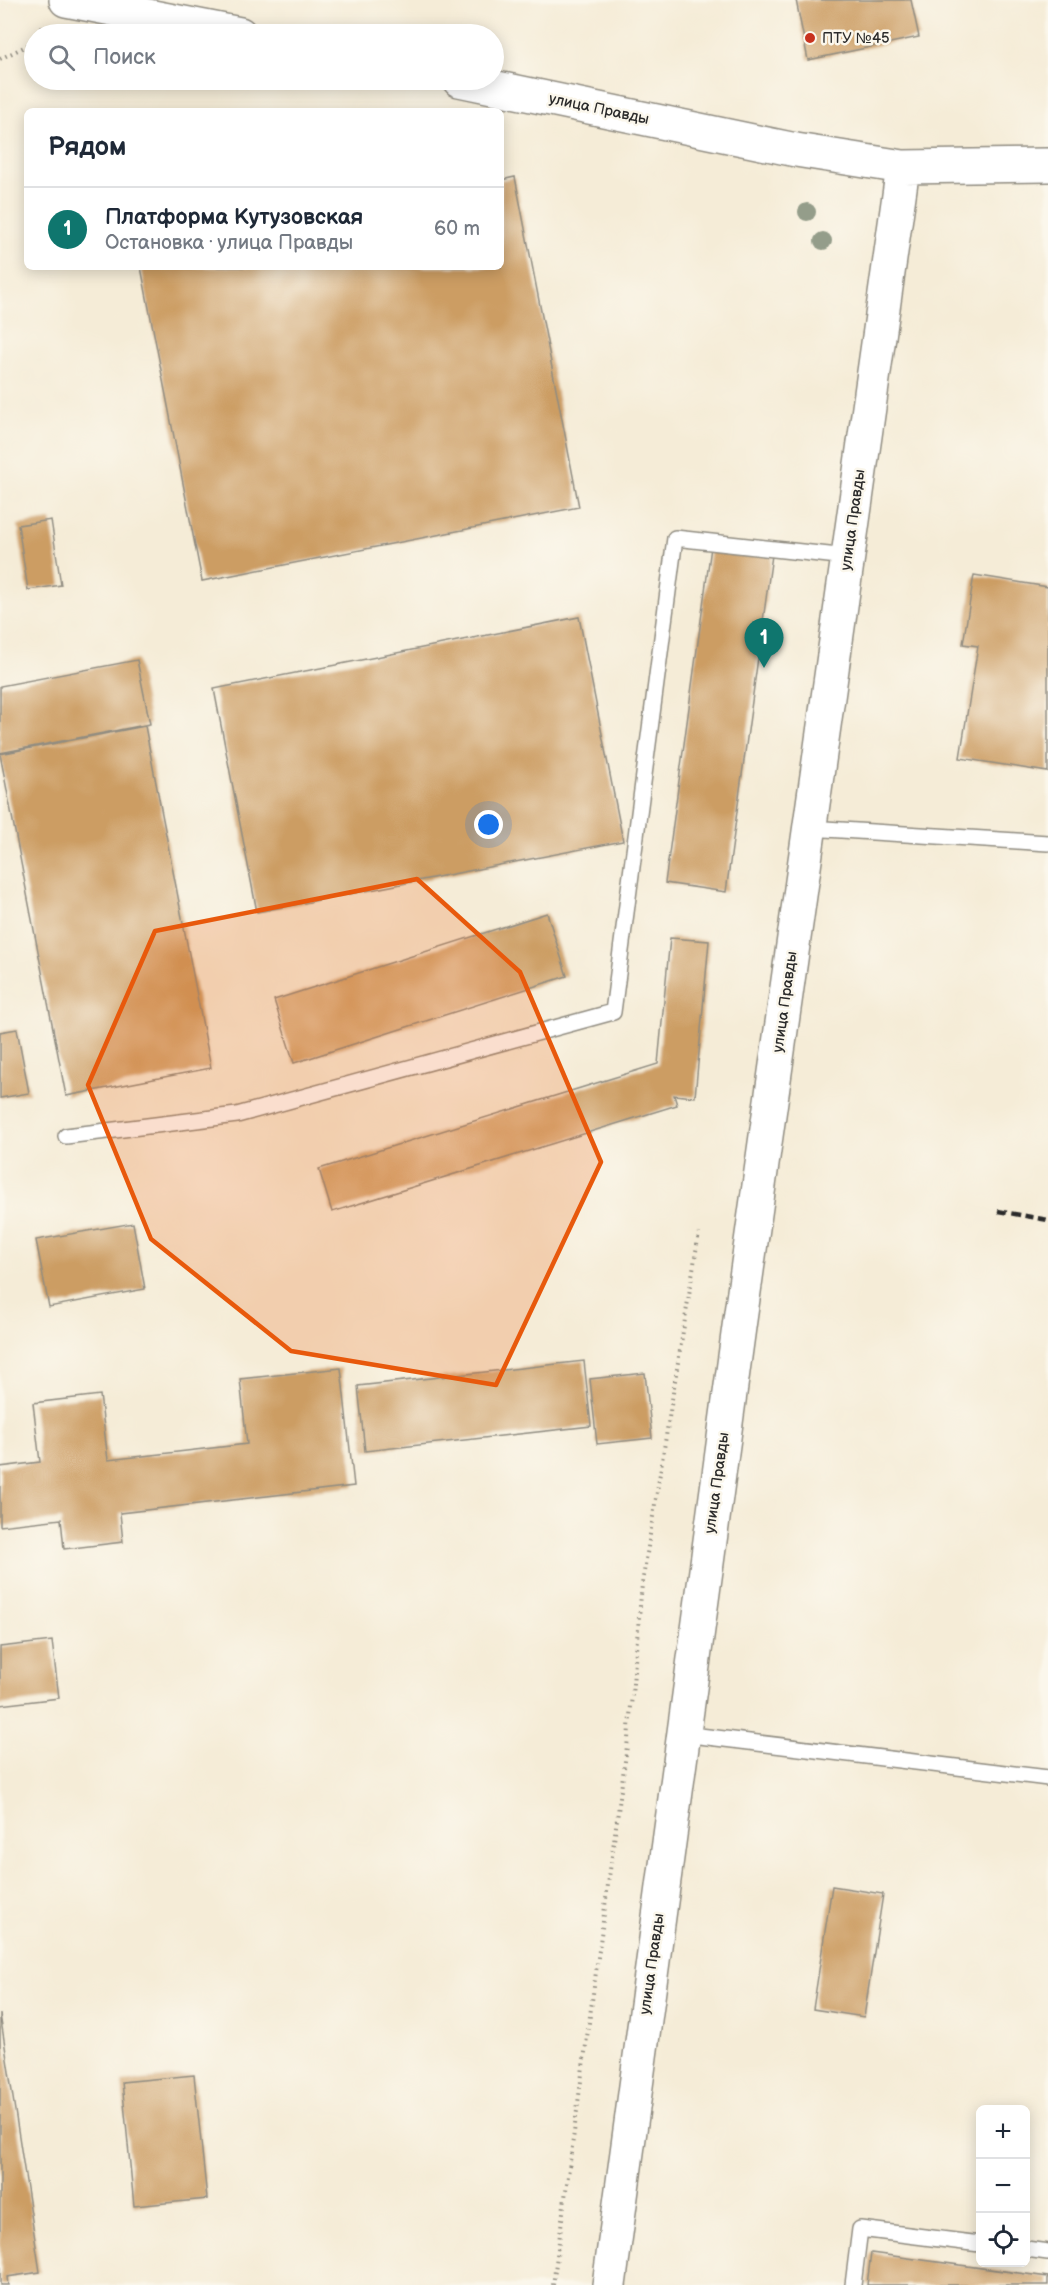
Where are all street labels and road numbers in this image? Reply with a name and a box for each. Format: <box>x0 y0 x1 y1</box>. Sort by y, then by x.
street label: улица Правды <box>547 89 651 129</box>
street label: улица Правды <box>837 468 869 572</box>
street label: улица Правды <box>769 950 801 1054</box>
street label: улица Правды <box>701 1431 733 1535</box>
street label: улица Правды <box>636 1912 668 2016</box>

